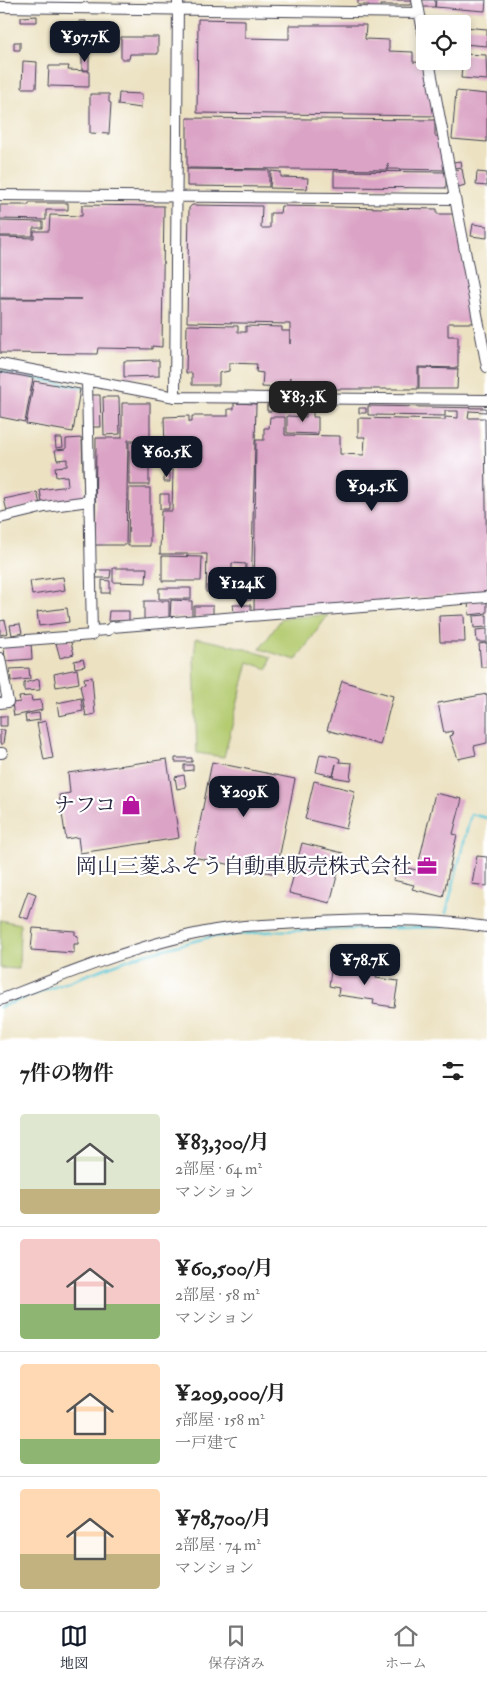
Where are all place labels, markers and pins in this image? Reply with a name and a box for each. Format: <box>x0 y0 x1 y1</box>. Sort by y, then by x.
pin: ¥97.7K <box>44 20 126 63</box>
pin: ¥83.3K <box>262 380 344 423</box>
pin: ¥60.5K <box>126 436 208 478</box>
pin: ¥94.5K <box>331 470 413 512</box>
pin: ¥124K <box>207 566 277 609</box>
pin: ¥209K <box>209 776 279 818</box>
place label: ナフコ <box>54 792 116 819</box>
shop icon: ナフコ <box>120 794 142 816</box>
place label: 岡山三菱ふそう自動車販売株式会社 <box>76 853 412 880</box>
office icon: 岡山三菱ふそう自動車販売株式会社 <box>416 855 438 877</box>
pin: ¥78.7K <box>324 944 406 986</box>

